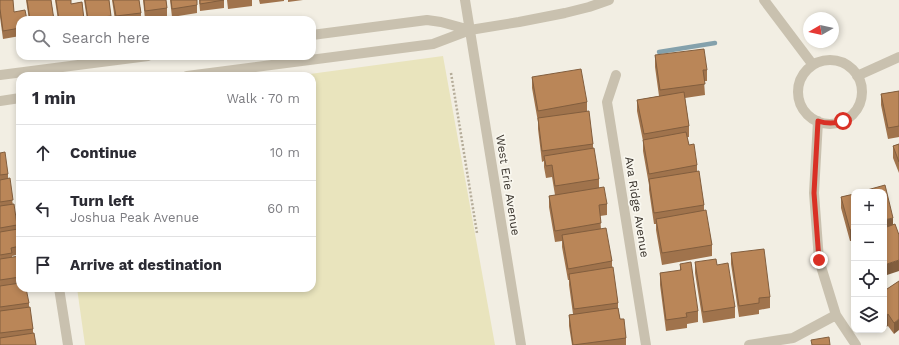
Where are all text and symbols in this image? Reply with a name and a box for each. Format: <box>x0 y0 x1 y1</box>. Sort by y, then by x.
north arrow <box>803 12 839 48</box>
search box <box>16 16 316 60</box>
icon: search <box>30 27 52 49</box>
text: Search here <box>62 29 150 47</box>
text: 1 min <box>32 88 76 108</box>
text: Walk · 70 m <box>226 91 300 106</box>
route start <box>834 112 852 130</box>
street label: West Erie Avenue <box>493 133 523 237</box>
icon: ahead <box>32 142 54 164</box>
text: Continue <box>70 144 137 162</box>
text: 10 m <box>270 145 300 160</box>
street label: Ava Ridge Avenue <box>622 155 652 259</box>
map controls <box>851 189 887 333</box>
button: + <box>851 189 887 225</box>
text: Turn left <box>70 192 134 210</box>
icon: left <box>32 198 54 220</box>
text: 60 m <box>267 201 300 216</box>
text: Joshua Peak Avenue <box>70 210 199 225</box>
button: − <box>851 225 887 261</box>
route end <box>810 251 828 269</box>
icon: arrive <box>32 254 54 276</box>
text: Arrive at destination <box>70 256 222 274</box>
button: locate <box>851 261 887 297</box>
button: layers <box>851 297 887 333</box>

